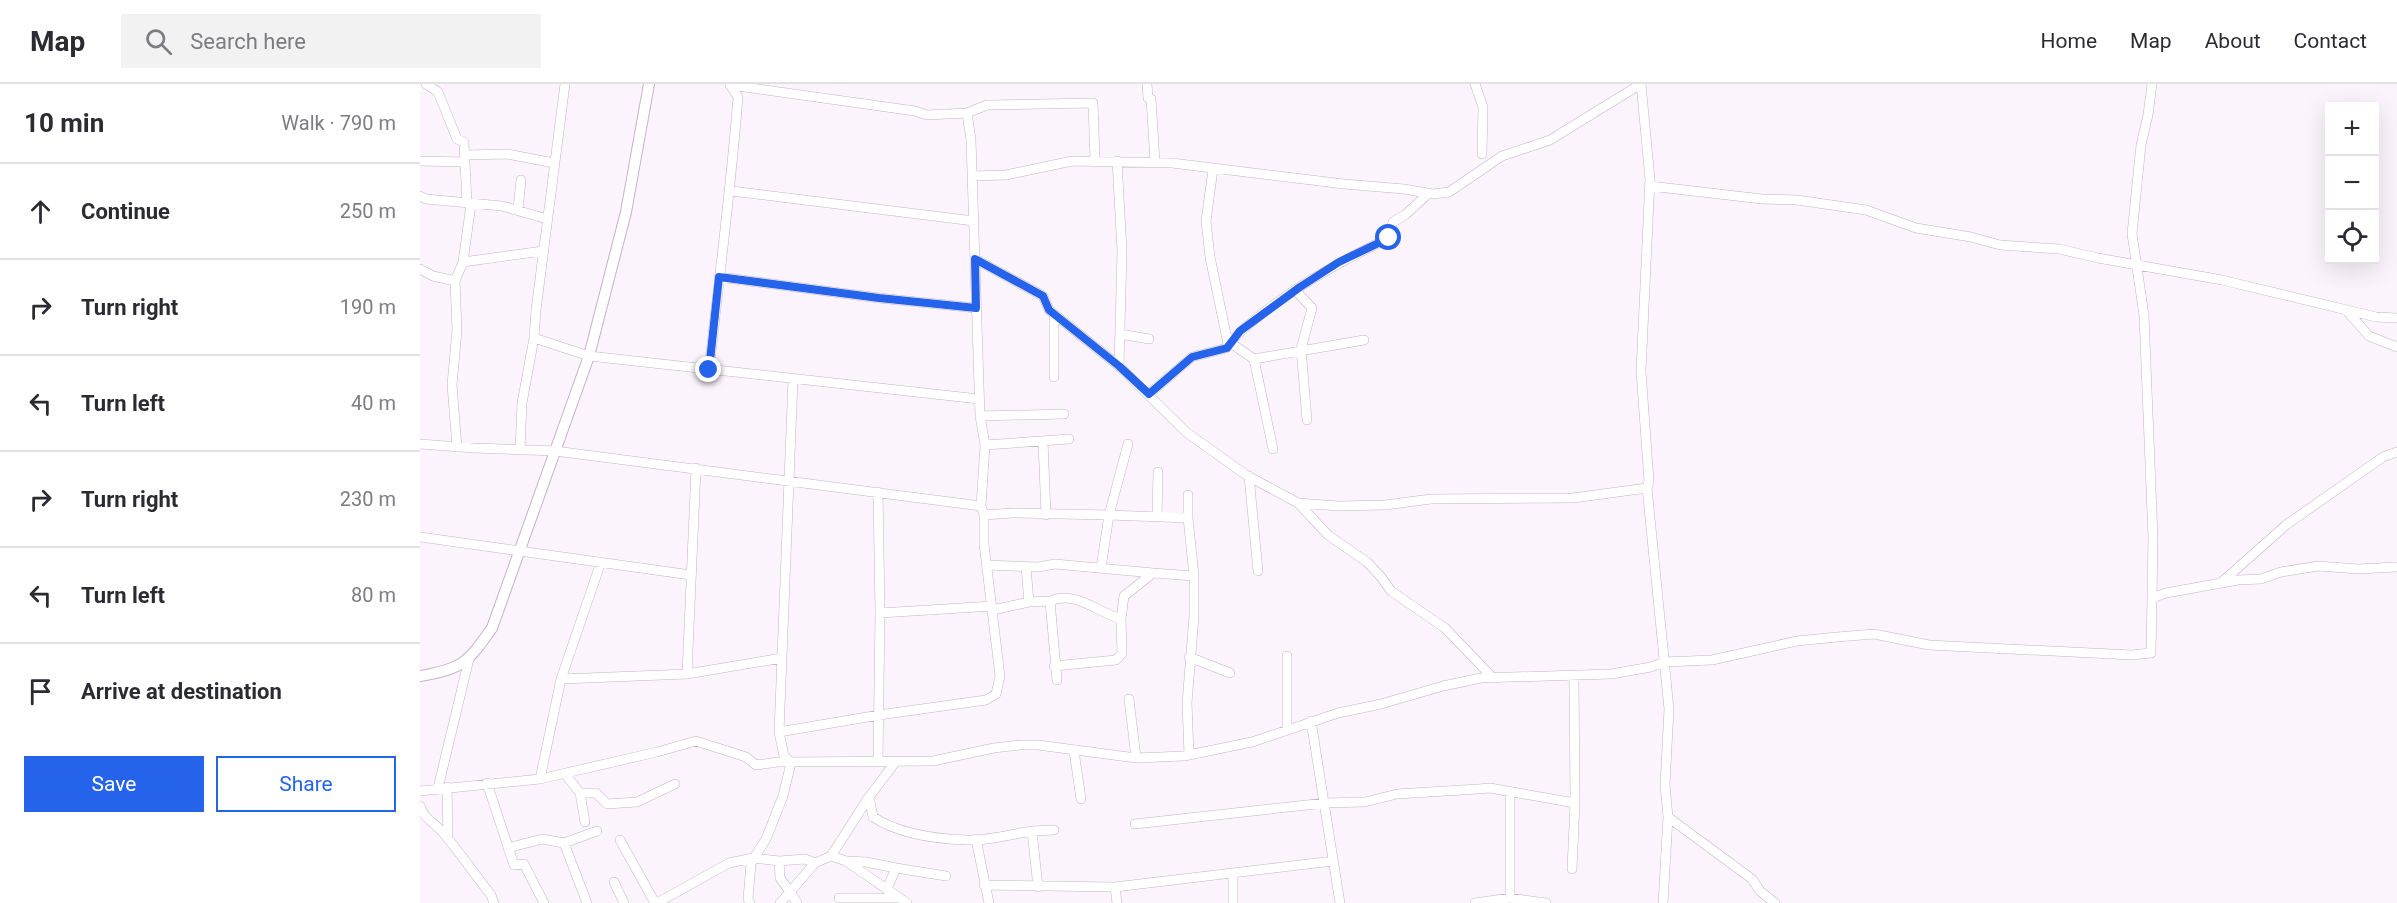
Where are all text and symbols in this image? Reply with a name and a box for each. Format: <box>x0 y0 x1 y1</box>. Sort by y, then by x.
search box <box>121 14 541 68</box>
text: Map <box>30 25 85 58</box>
icon: search <box>142 25 175 58</box>
text: Search here <box>190 29 306 54</box>
text: Home <box>2041 29 2097 53</box>
text: Map <box>2130 29 2172 53</box>
text: About <box>2205 29 2261 53</box>
text: Contact <box>2294 29 2367 53</box>
map controls <box>2325 102 2379 264</box>
button: + <box>2325 102 2379 156</box>
text: 10 min <box>24 108 104 138</box>
text: Walk · 790 m <box>281 111 396 135</box>
button: − <box>2325 156 2379 210</box>
icon: ahead <box>24 195 57 228</box>
text: Continue <box>81 199 170 224</box>
text: 250 m <box>340 199 396 223</box>
button: locate <box>2325 210 2379 264</box>
route start <box>1375 224 1401 250</box>
icon: right <box>24 291 57 324</box>
text: Turn right <box>81 295 178 320</box>
text: 190 m <box>340 295 396 319</box>
route end <box>695 356 721 382</box>
icon: left <box>24 387 57 420</box>
text: Turn left <box>81 391 165 416</box>
text: 40 m <box>351 391 396 415</box>
icon: right <box>24 483 57 516</box>
text: Turn right <box>81 487 178 512</box>
text: 230 m <box>340 487 396 511</box>
icon: left <box>24 579 57 612</box>
text: Turn left <box>81 583 165 608</box>
text: 80 m <box>351 583 396 607</box>
icon: arrive <box>24 675 57 708</box>
text: Arrive at destination <box>81 679 282 704</box>
button: Save <box>24 756 204 812</box>
button: Share <box>216 756 396 812</box>

